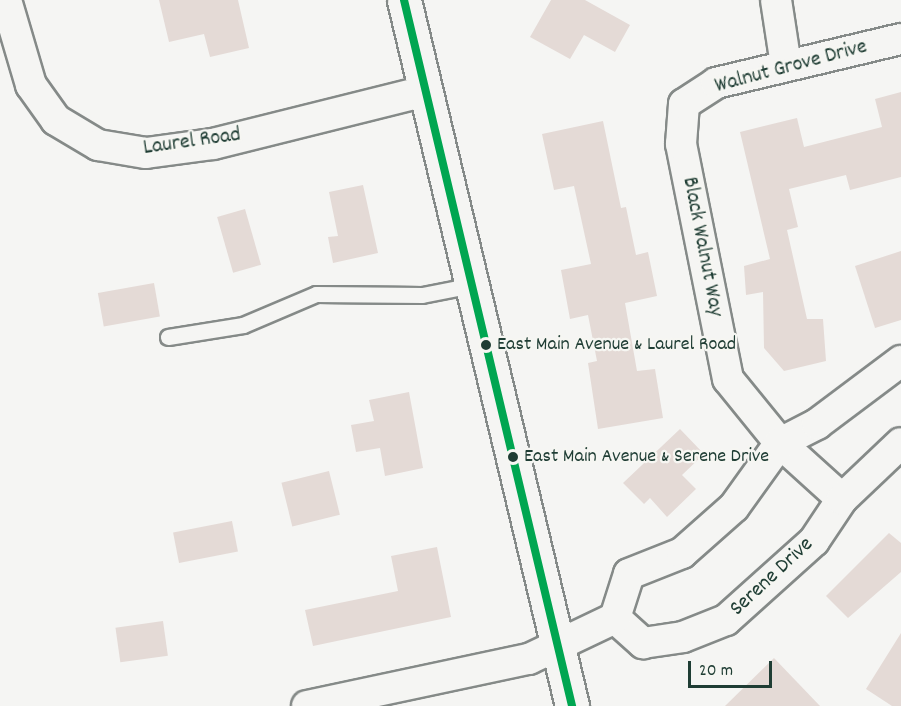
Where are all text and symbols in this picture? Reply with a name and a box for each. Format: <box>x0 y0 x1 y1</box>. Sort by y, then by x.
street label: Walnut Grove Drive <box>712 34 870 100</box>
street label: Laurel Road <box>142 122 242 162</box>
street label: Black Walnut Way <box>676 175 728 319</box>
place label: East Main Avenue & Laurel Road <box>497 333 736 357</box>
marker: East Main Avenue & Laurel Road <box>480 339 492 351</box>
place label: East Main Avenue & Serene Drive <box>524 445 769 469</box>
marker: East Main Avenue & Serene Drive <box>507 451 519 463</box>
street label: Serene Drive <box>725 532 819 622</box>
scale bar <box>691 649 775 687</box>
text: 20 m <box>699 659 733 684</box>

